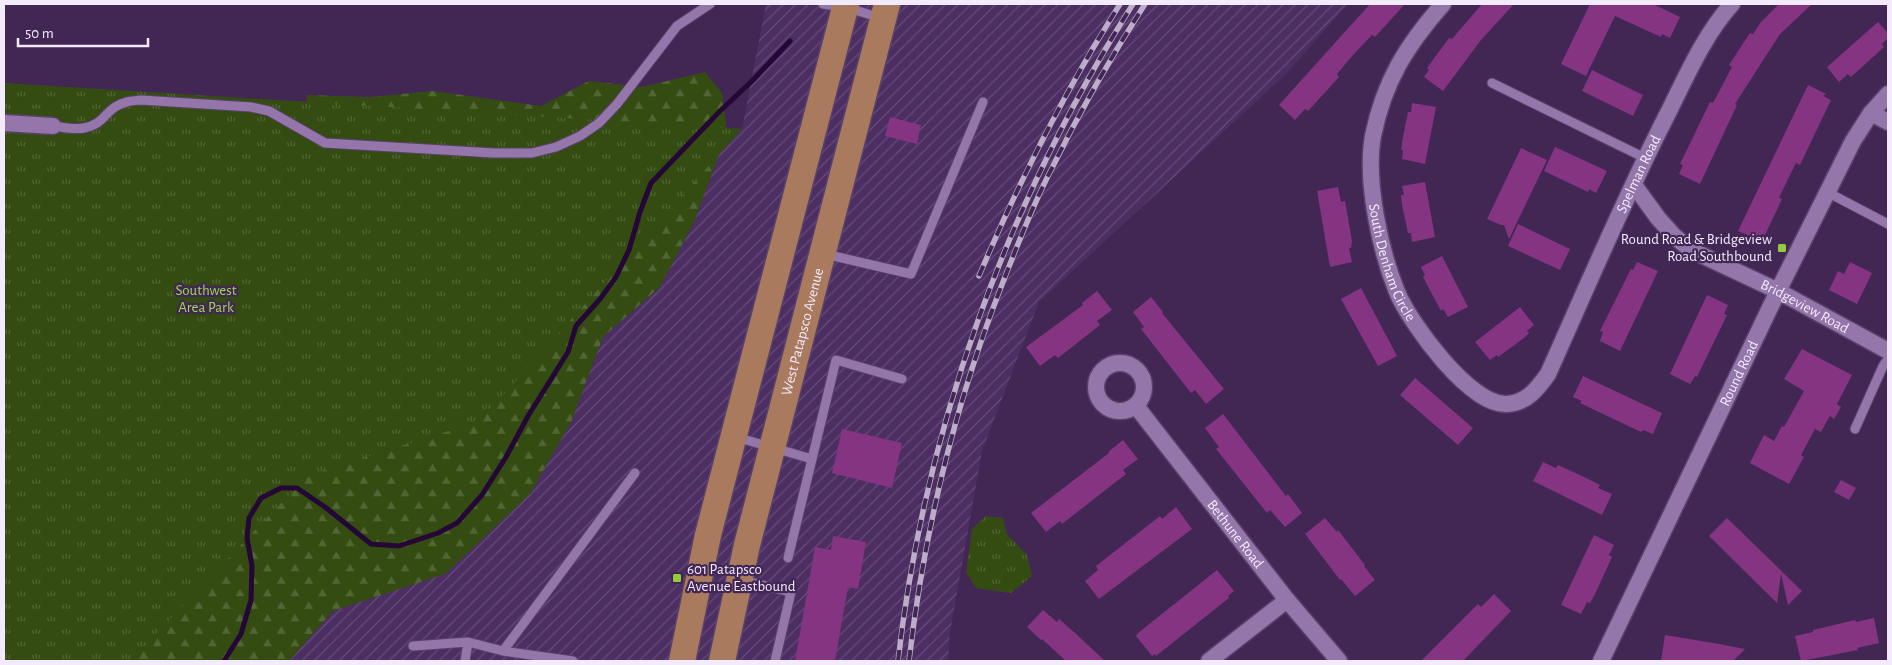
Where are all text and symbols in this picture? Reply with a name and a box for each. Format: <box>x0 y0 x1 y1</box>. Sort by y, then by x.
scale bar <box>18 15 148 47</box>
text: 50 m <box>25 26 54 41</box>
street label: Spelman Road <box>1614 133 1664 216</box>
street label: South Denham Circle <box>1366 203 1418 324</box>
place label: Round Road & Bridgeview Road Southbound <box>1621 232 1772 264</box>
marker: Round Road & Bridgeview Road Southbound <box>1776 242 1788 254</box>
street label: West Patapsco Avenue <box>779 266 826 397</box>
street label: Bridgeview Road <box>1758 277 1852 336</box>
park label: Southwest Area Park <box>175 283 237 315</box>
street label: Round Road <box>1717 338 1761 409</box>
street label: Bethune Road <box>1204 497 1266 571</box>
place label: 601 Patapsco Avenue Eastbound <box>687 562 796 594</box>
marker: 601 Patapsco Avenue Eastbound <box>671 572 683 584</box>

